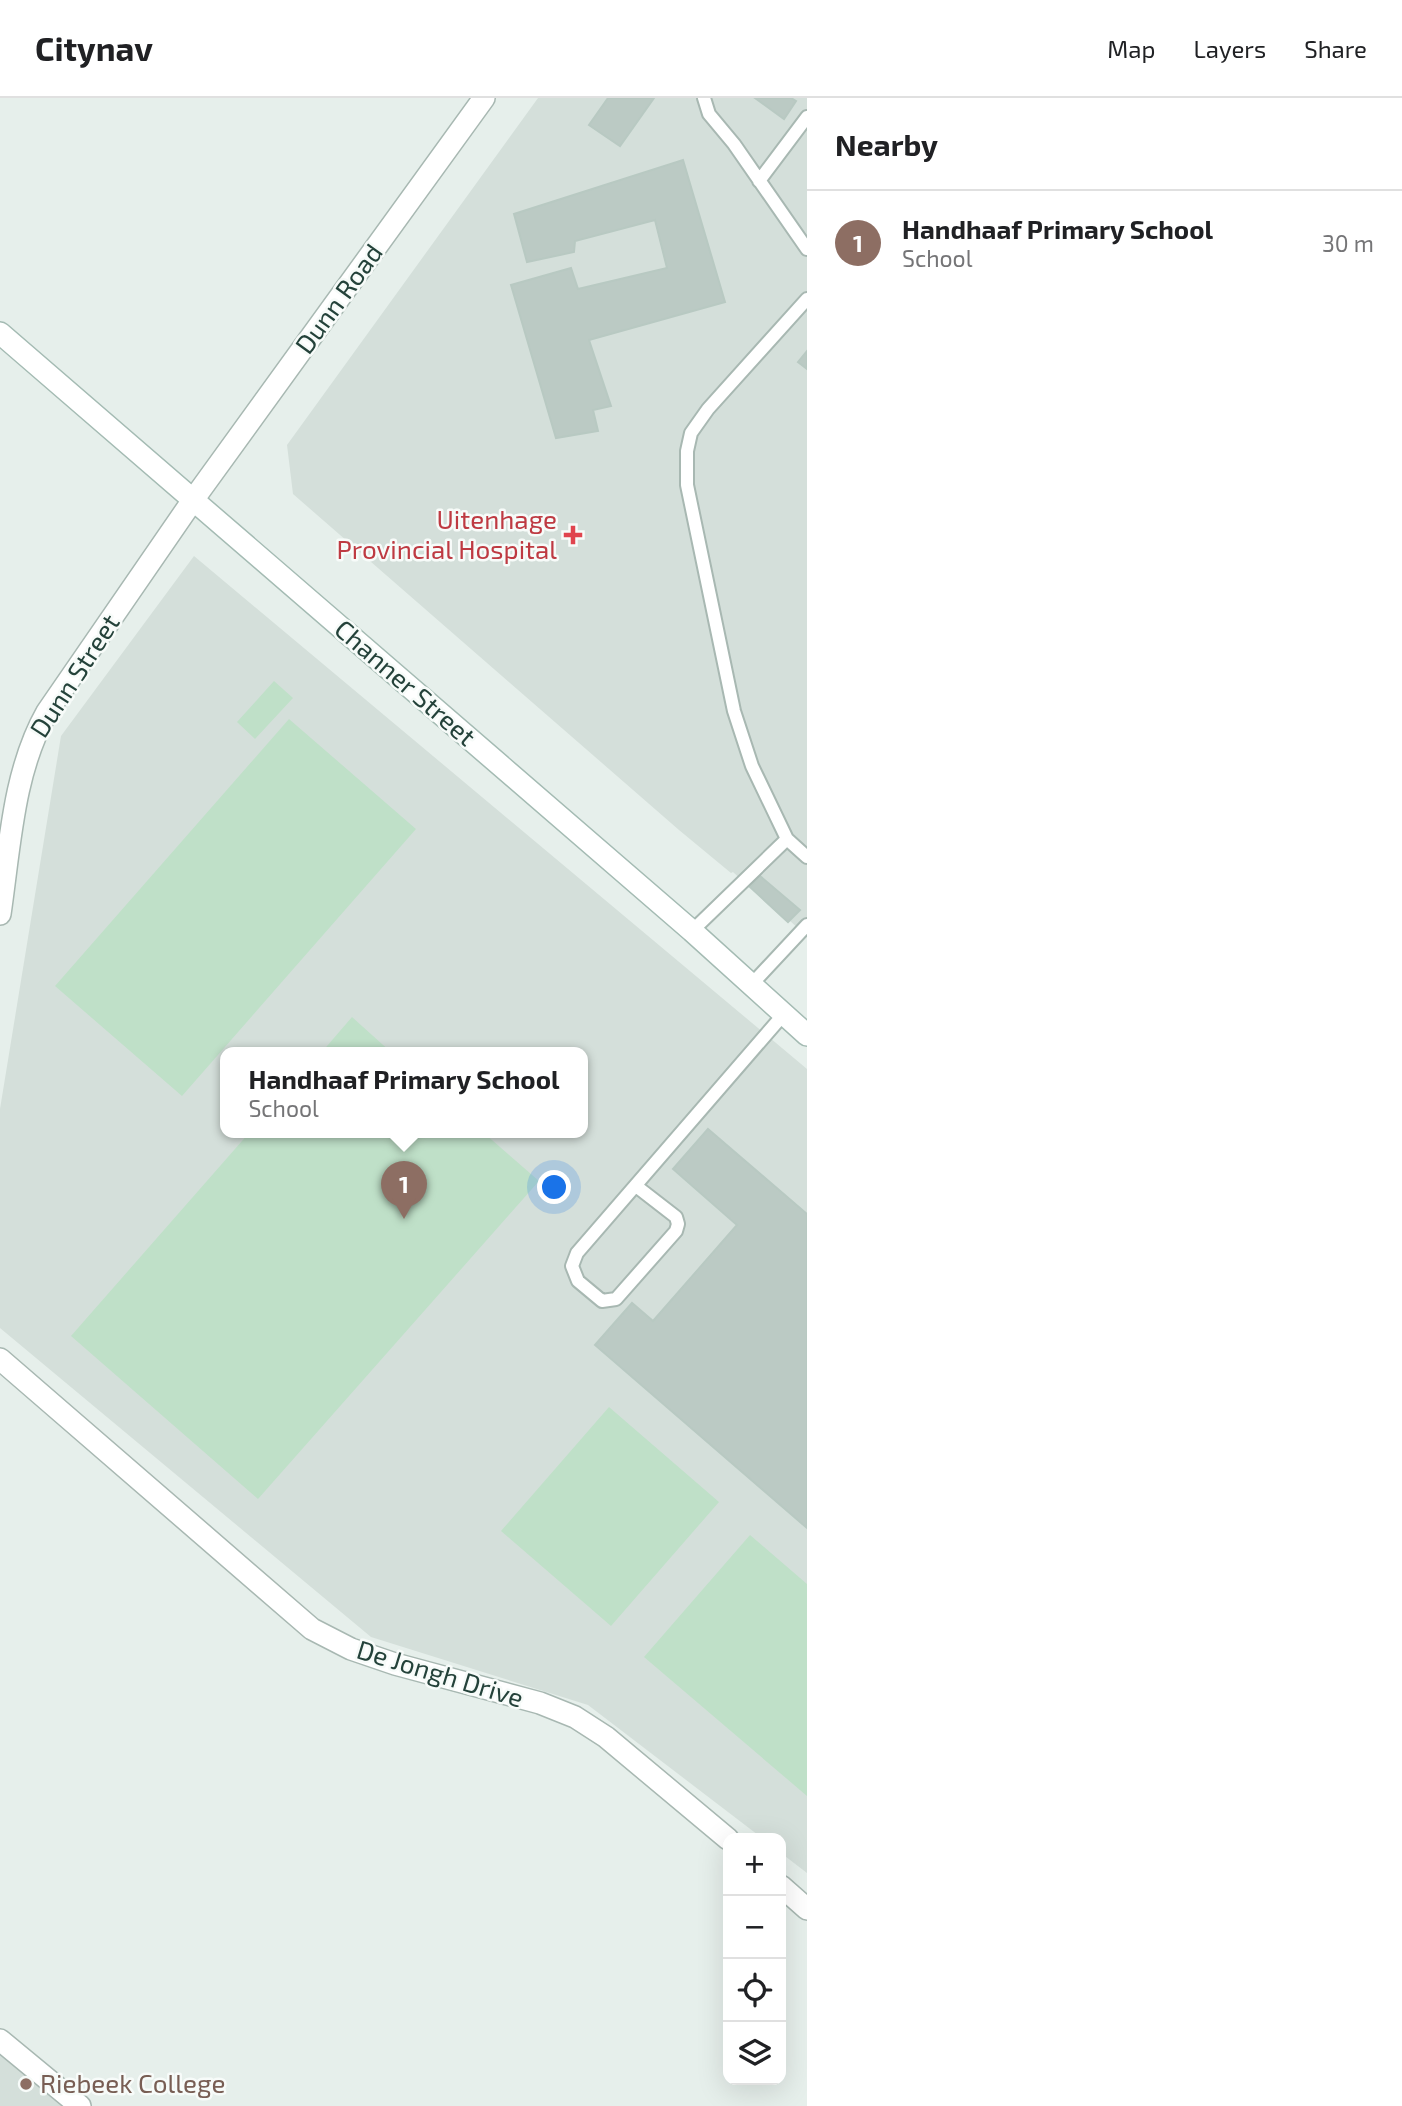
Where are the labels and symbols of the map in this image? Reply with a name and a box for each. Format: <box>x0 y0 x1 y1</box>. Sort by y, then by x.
street label: Dunn Road <box>288 237 388 359</box>
place label: Uitenhage Provincial Hospital <box>337 503 557 564</box>
marker: Uitenhage Provincial Hospital <box>563 525 583 545</box>
street label: Dunn Street <box>23 608 125 742</box>
street label: Channer Street <box>329 612 483 751</box>
pin: 1 <box>381 1161 427 1219</box>
your location <box>537 1170 571 1204</box>
street label: De Jongh Drive <box>353 1633 527 1713</box>
place label: Riebeek College <box>40 2067 225 2098</box>
marker: Riebeek College <box>18 2076 34 2092</box>

